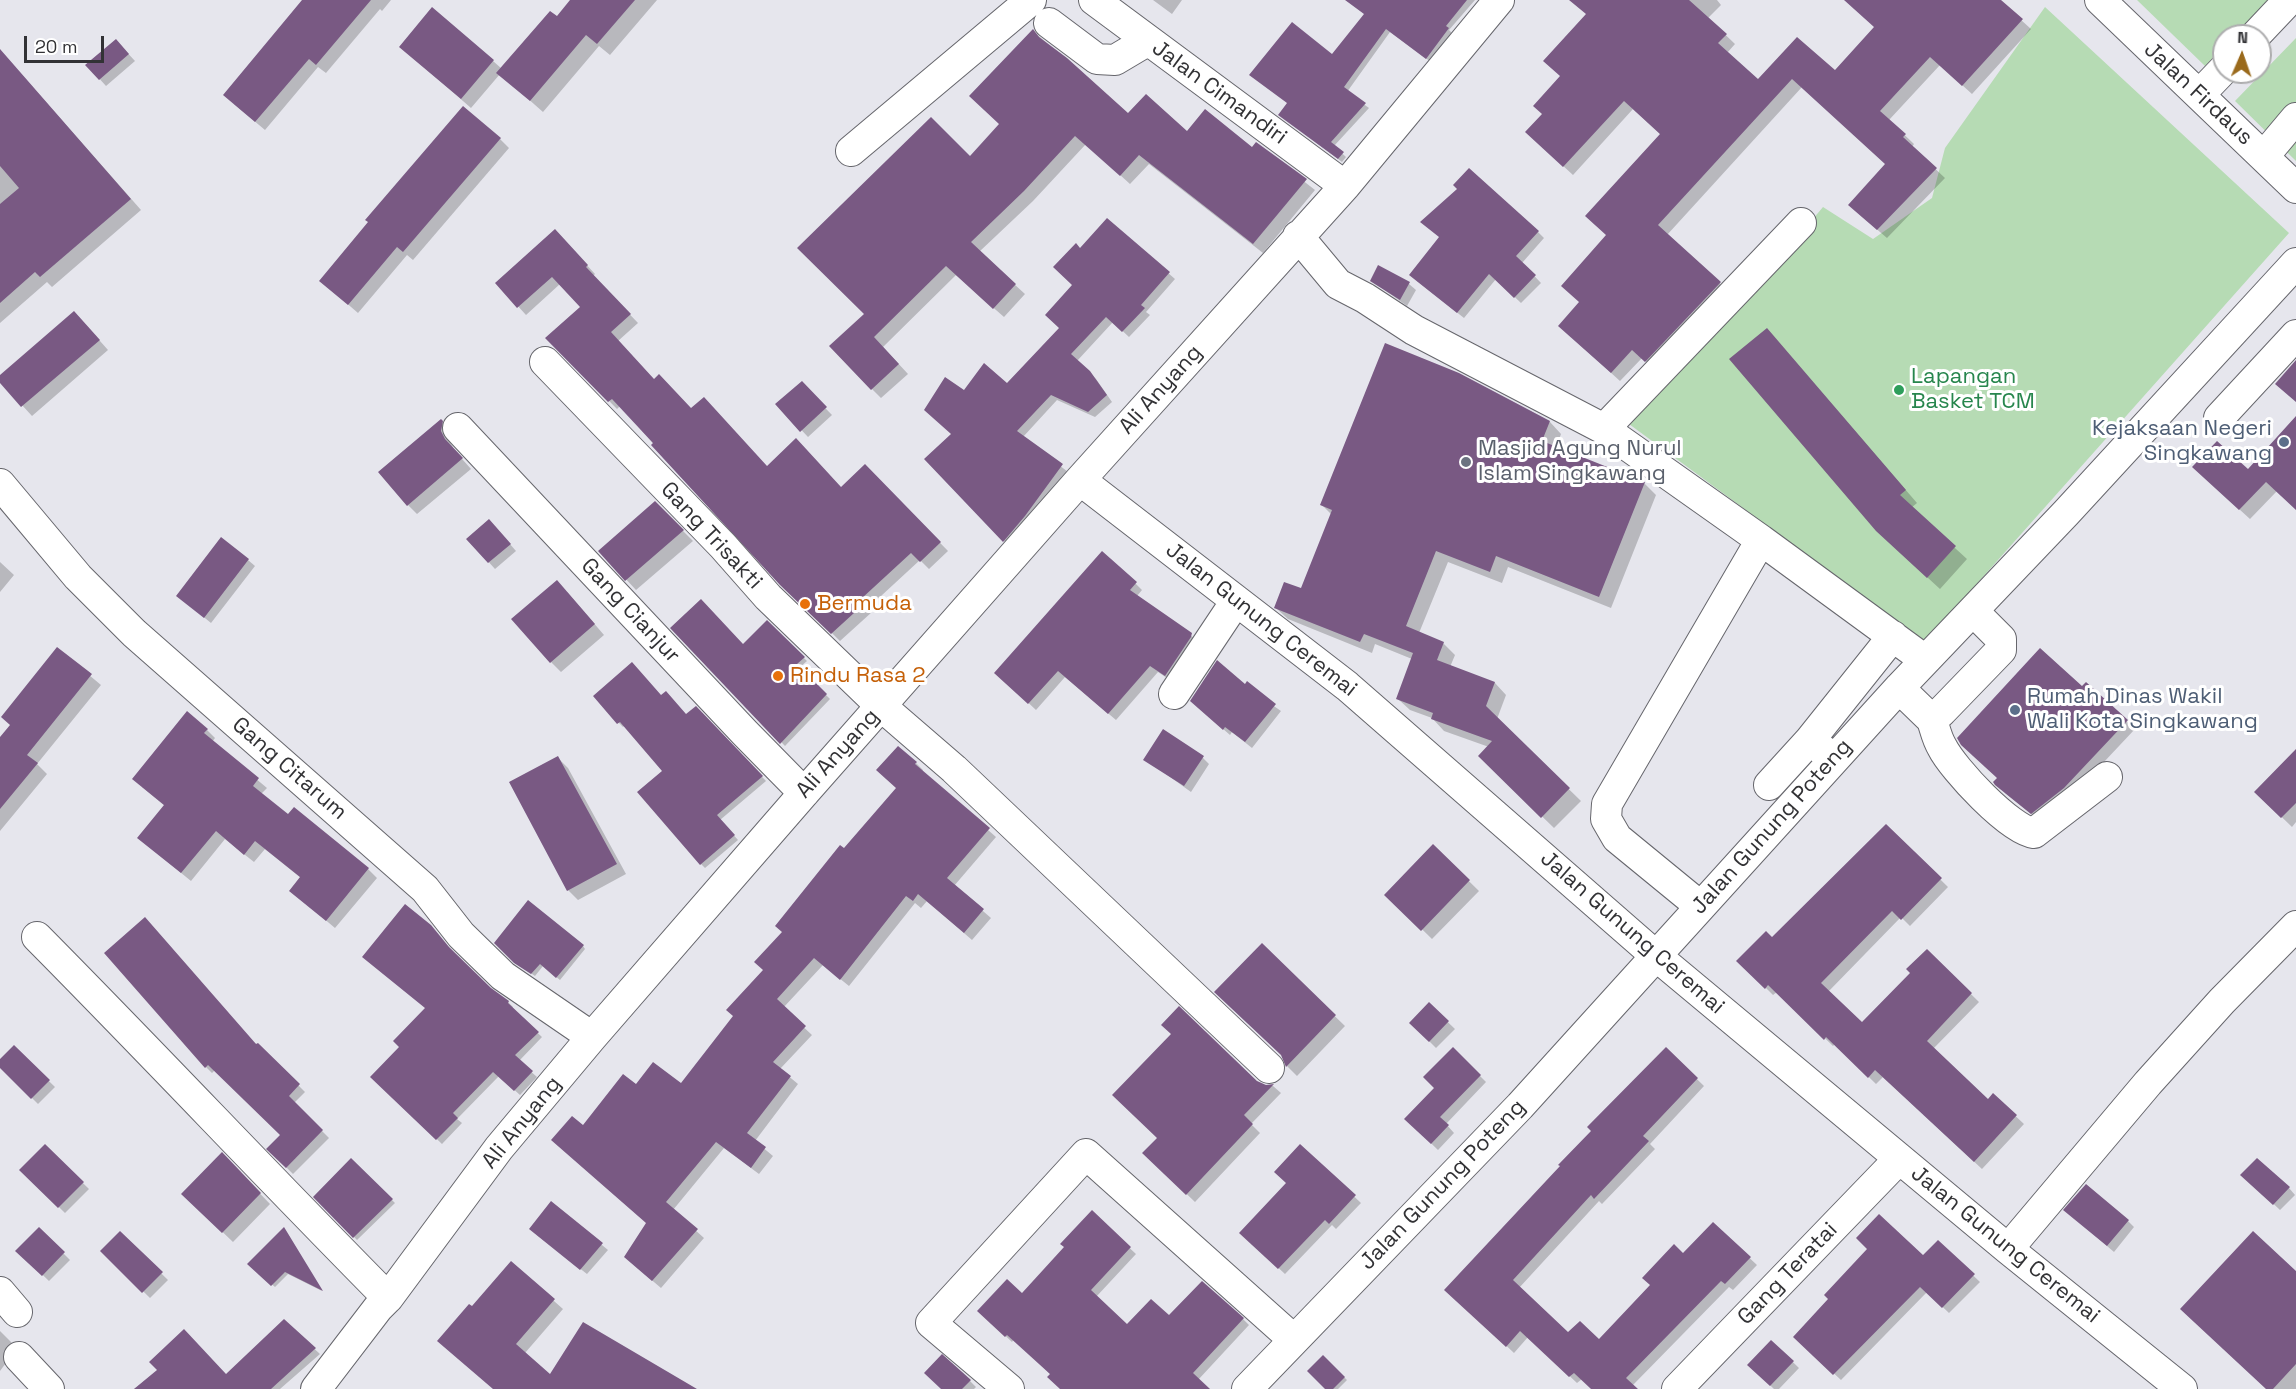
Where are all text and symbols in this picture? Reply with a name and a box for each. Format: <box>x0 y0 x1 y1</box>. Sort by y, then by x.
scale bar <box>27 24 106 62</box>
north arrow <box>2212 24 2272 84</box>
text: N <box>2237 27 2248 48</box>
text: 20 m <box>35 35 78 58</box>
street label: Jalan Cimandiri <box>1146 35 1292 151</box>
street label: Jalan Firdaus <box>2138 37 2258 151</box>
street label: Ali Anyang <box>1114 340 1208 440</box>
place label: Lapangan Basket TCM <box>1911 364 2035 416</box>
marker: Lapangan Basket TCM <box>1892 383 1906 397</box>
place label: Kejaksaan Negeri Singkawang <box>2092 416 2272 468</box>
marker: Kejaksaan Negeri Singkawang <box>2277 435 2291 449</box>
place label: Masjid Agung Nurul Islam Singkawang <box>1478 436 1682 488</box>
marker: Masjid Agung Nurul Islam Singkawang <box>1459 455 1473 469</box>
street label: Gang Trisakti <box>655 477 767 595</box>
street label: Jalan Gunung Ceremai <box>1160 537 1362 703</box>
street label: Gang Cianjur <box>575 553 685 669</box>
place label: Bermuda <box>817 591 912 617</box>
marker: Bermuda <box>798 597 812 611</box>
place label: Rindu Rasa 2 <box>790 663 926 689</box>
marker: Rindu Rasa 2 <box>771 669 785 683</box>
place label: Rumah Dinas Wakil Wali Kota Singkawang <box>2027 684 2258 736</box>
marker: Rumah Dinas Wakil Wali Kota Singkawang <box>2008 703 2022 717</box>
street label: Ali Anyang <box>791 704 885 804</box>
street label: Gang Citarum <box>226 712 352 826</box>
street label: Jalan Gunung Poteng <box>1686 734 1858 920</box>
street label: Jalan Gunung Ceremai <box>1535 846 1729 1020</box>
street label: Ali Anyang <box>477 1071 567 1175</box>
street label: Jalan Gunung Poteng <box>1355 1094 1531 1276</box>
street label: Jalan Gunung Ceremai <box>1905 1161 2105 1329</box>
street label: Gang Teratai <box>1733 1217 1843 1331</box>

